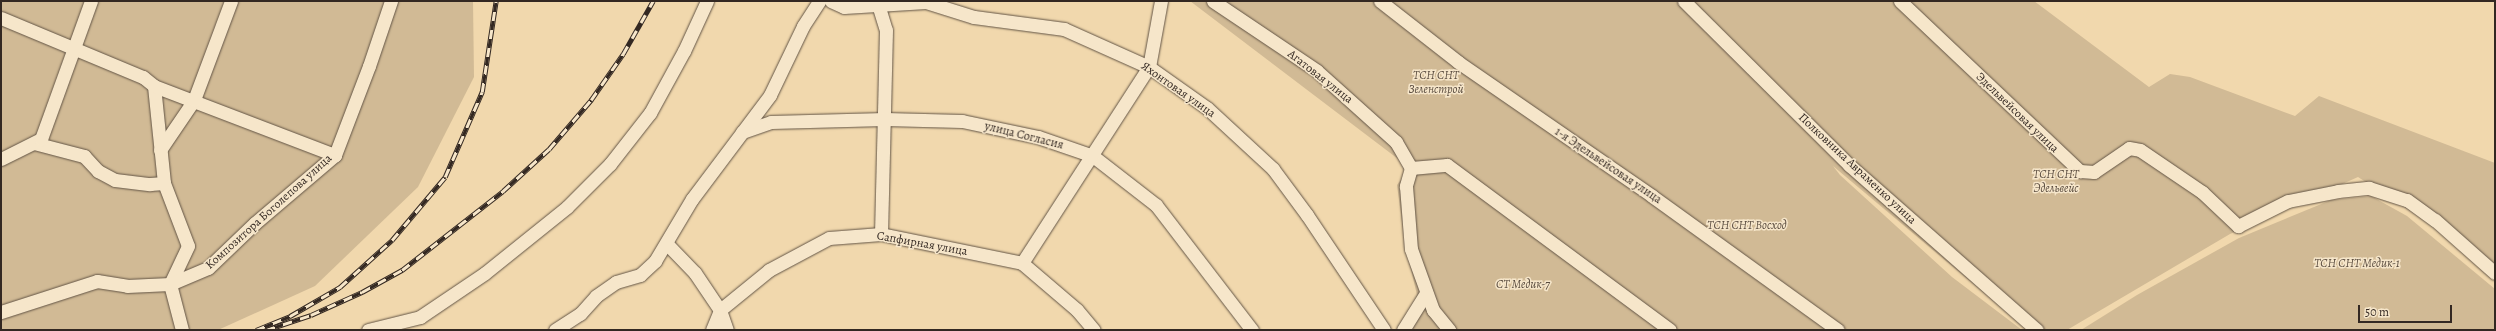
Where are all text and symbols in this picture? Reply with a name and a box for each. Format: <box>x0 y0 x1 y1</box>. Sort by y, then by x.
street label: Агатовая улица <box>1285 47 1355 107</box>
street label: Яхонтовая улица <box>1138 59 1218 121</box>
park label: ТСН СНТ Зеленстрой <box>1409 69 1463 97</box>
street label: Эдельвейсовая улица <box>1973 70 2061 156</box>
street label: Полковника Авраменко улица <box>1795 111 1919 227</box>
street label: улица Согласия <box>983 119 1065 153</box>
street label: 1-я Эдельвейсовая улица <box>1552 125 1664 207</box>
street label: Композитора Боголепова улица <box>203 151 335 273</box>
park label: ТСН СНТ Эдельвейс <box>2033 168 2079 196</box>
park label: ТСН СНТ Восход <box>1707 219 1787 233</box>
street label: Сапфирная улица <box>876 229 968 259</box>
park label: ТСН СНТ Медик-1 <box>2314 257 2400 271</box>
park label: СТ Медик-7 <box>1496 278 1550 292</box>
scale bar <box>2360 297 2454 323</box>
text: 50 m <box>2365 304 2389 320</box>

